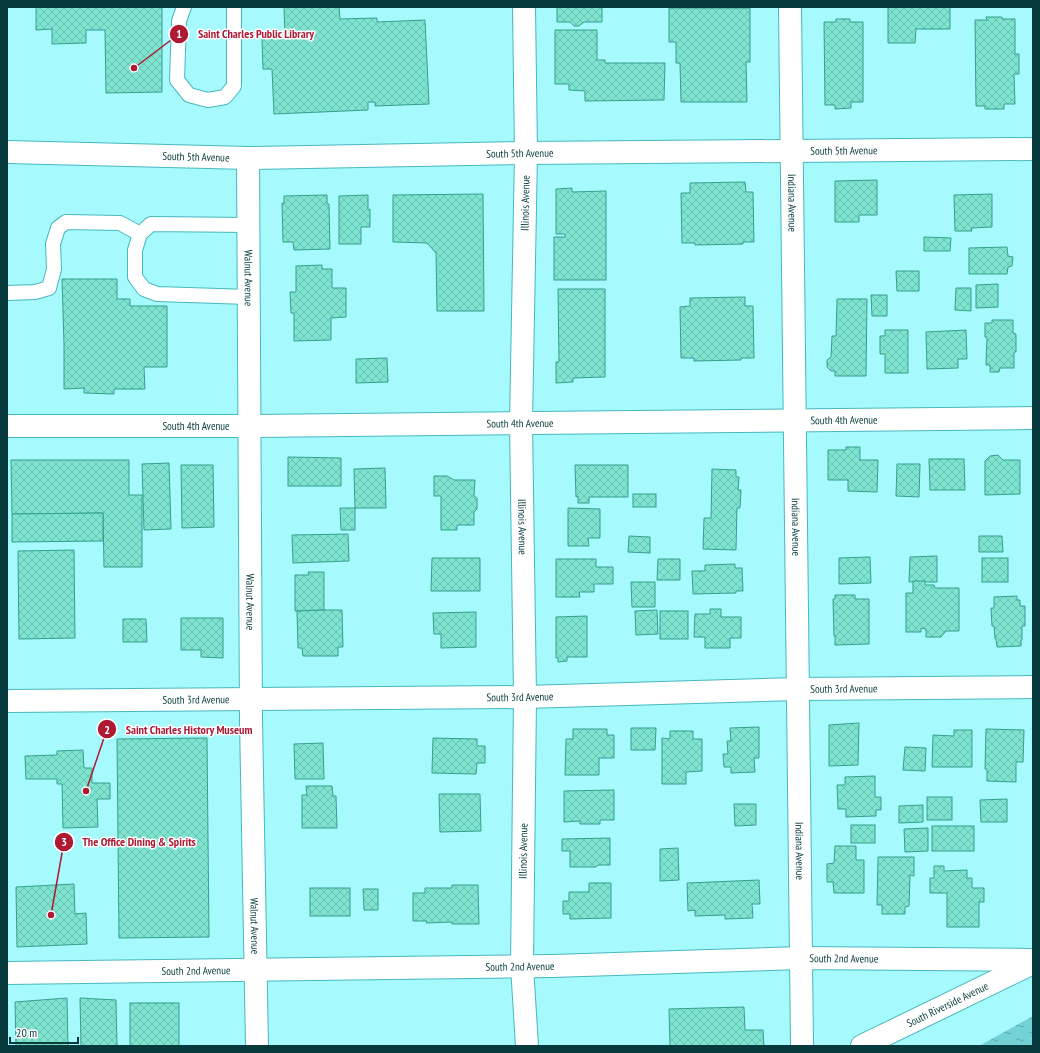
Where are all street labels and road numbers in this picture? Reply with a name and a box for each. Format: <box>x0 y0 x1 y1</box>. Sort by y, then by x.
street label: South 5th Avenue <box>810 143 878 158</box>
street label: South 5th Avenue <box>486 146 554 161</box>
street label: South 5th Avenue <box>162 149 230 165</box>
street label: Indiana Avenue <box>785 174 800 233</box>
street label: Illinois Avenue <box>518 175 532 231</box>
street label: Walnut Avenue <box>241 250 256 307</box>
street label: South 4th Avenue <box>810 413 878 427</box>
street label: South 4th Avenue <box>486 416 554 431</box>
street label: South 4th Avenue <box>162 419 230 433</box>
street label: Indiana Avenue <box>789 498 803 557</box>
street label: Illinois Avenue <box>515 499 530 555</box>
street label: Walnut Avenue <box>243 574 258 631</box>
street label: South 3rd Avenue <box>810 681 878 696</box>
street label: South 3rd Avenue <box>486 689 554 704</box>
street label: South 3rd Avenue <box>162 692 230 707</box>
street label: Indiana Avenue <box>792 822 807 881</box>
street label: Illinois Avenue <box>516 823 530 879</box>
street label: Walnut Avenue <box>247 898 262 955</box>
street label: South 2nd Avenue <box>809 951 879 966</box>
street label: South 2nd Avenue <box>485 959 555 974</box>
street label: South 2nd Avenue <box>161 963 231 978</box>
street label: South Riverside Avenue <box>904 979 991 1030</box>

